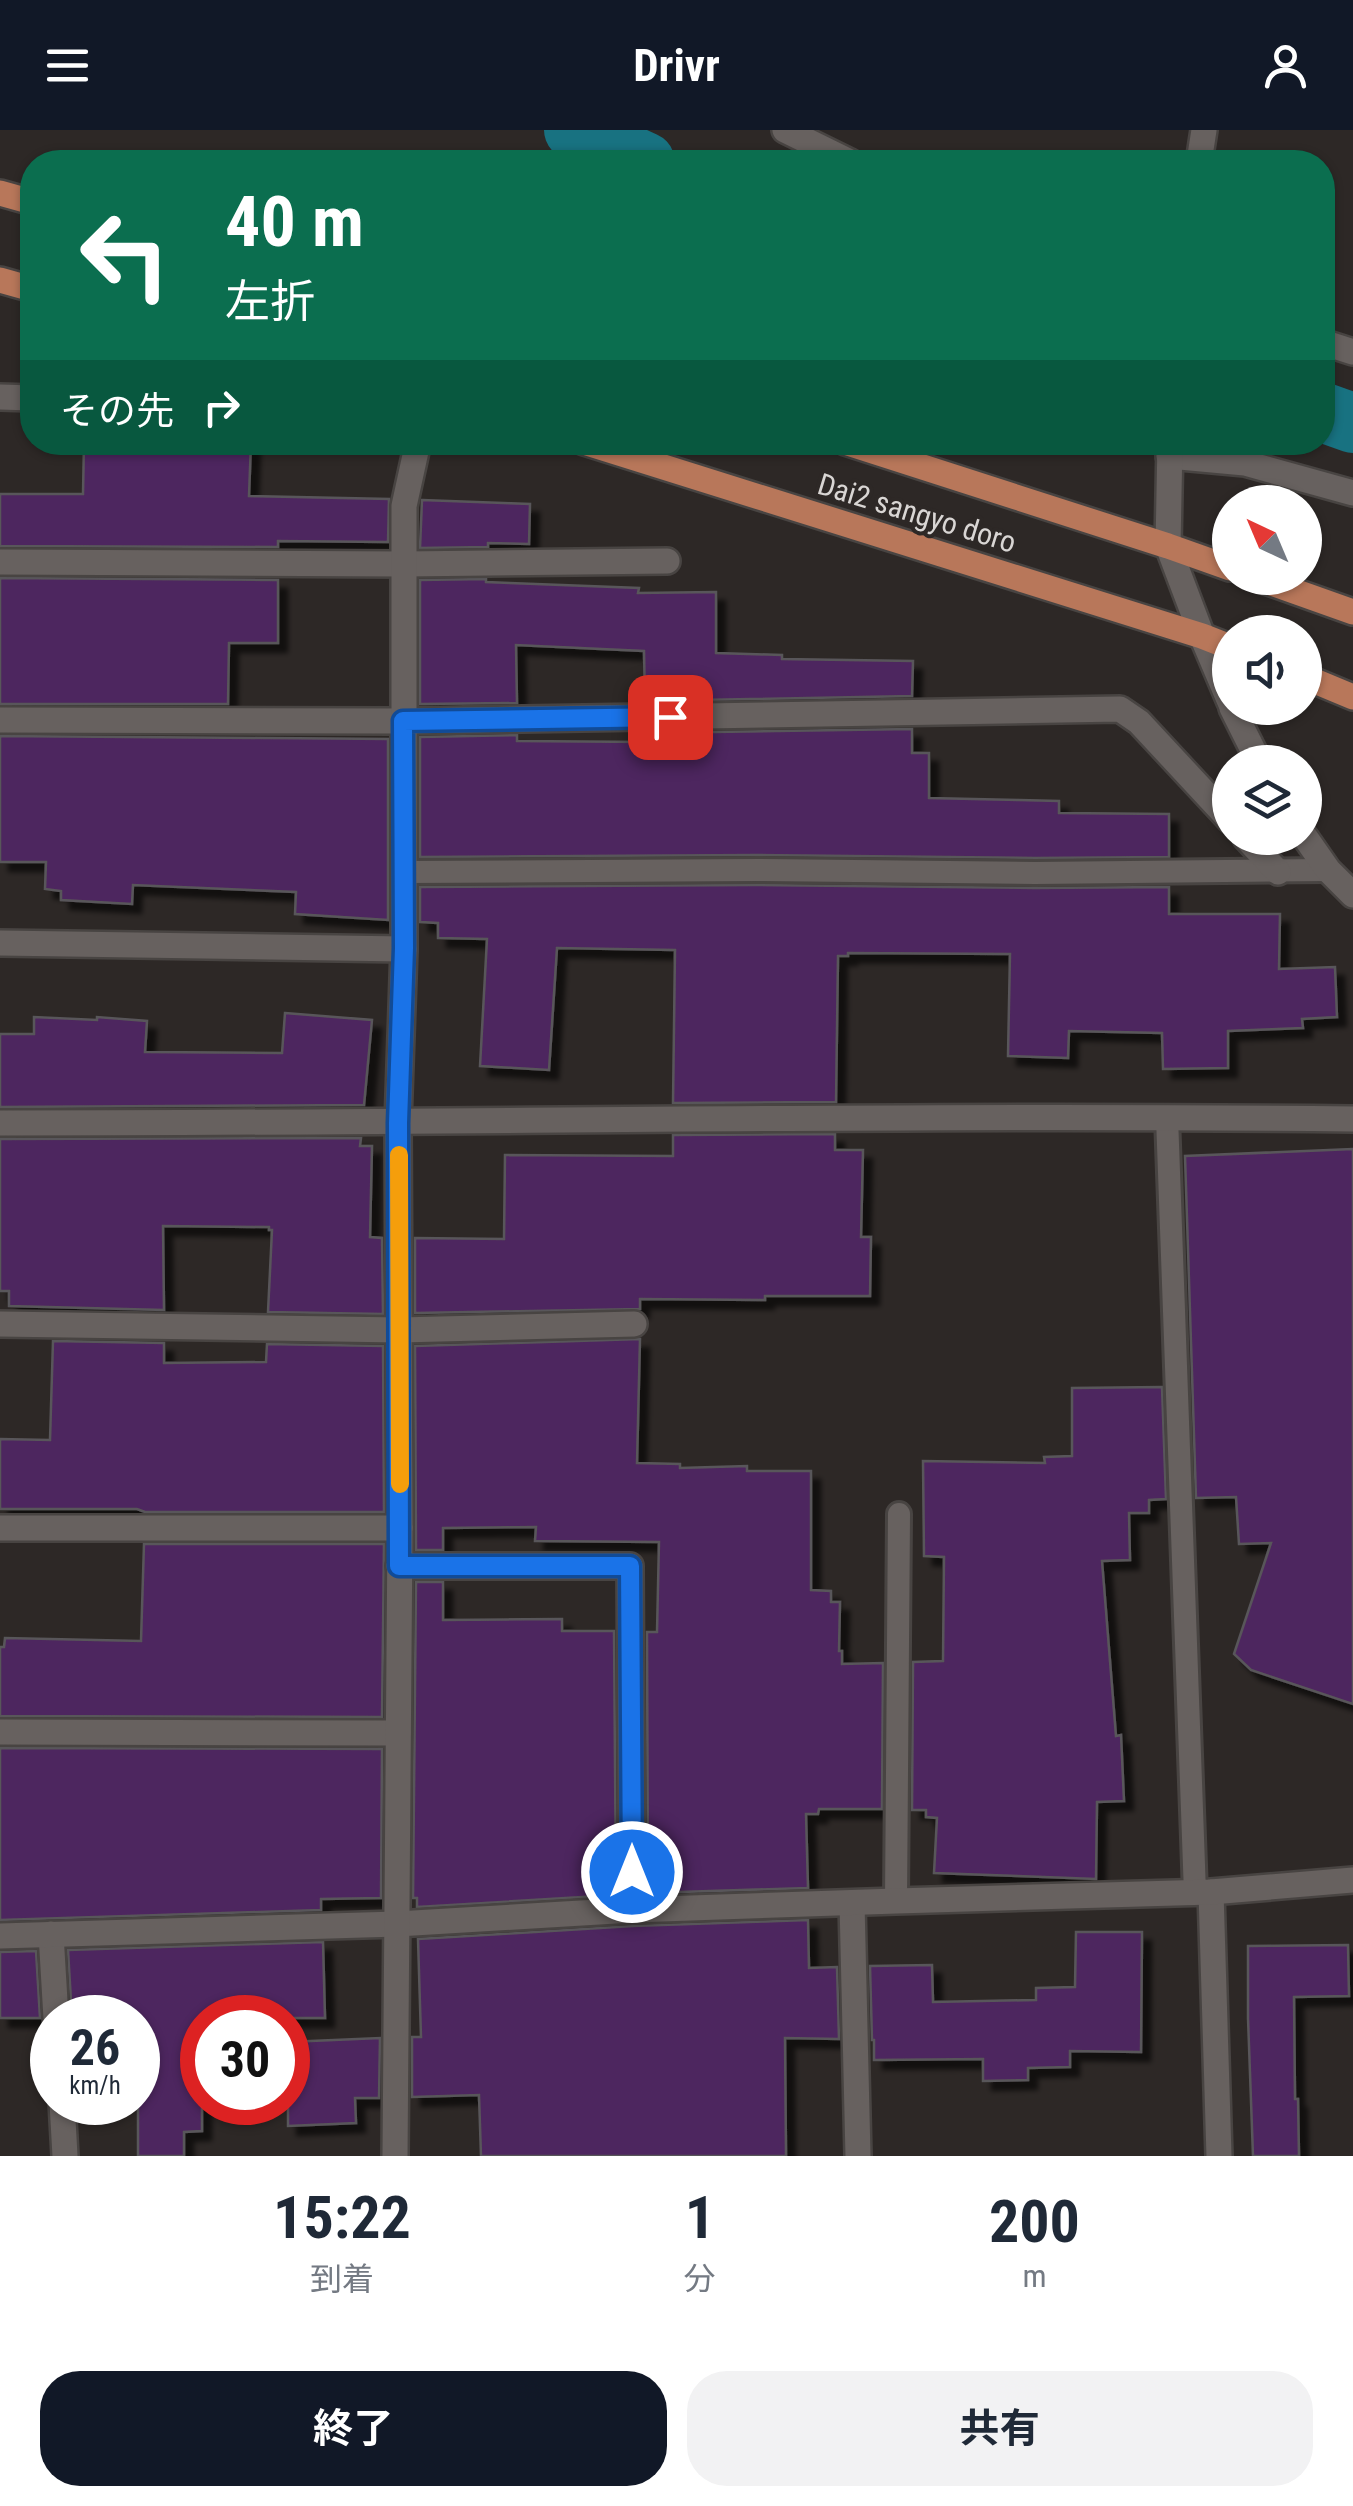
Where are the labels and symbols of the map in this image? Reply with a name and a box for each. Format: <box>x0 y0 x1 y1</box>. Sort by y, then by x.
street label: Dai2 sangyo doro <box>814 466 1020 560</box>
north arrow <box>1212 485 1322 595</box>
pin <box>628 675 713 760</box>
position arrow <box>580 1820 684 1924</box>
speed limit sign: 30 <box>180 1995 310 2125</box>

